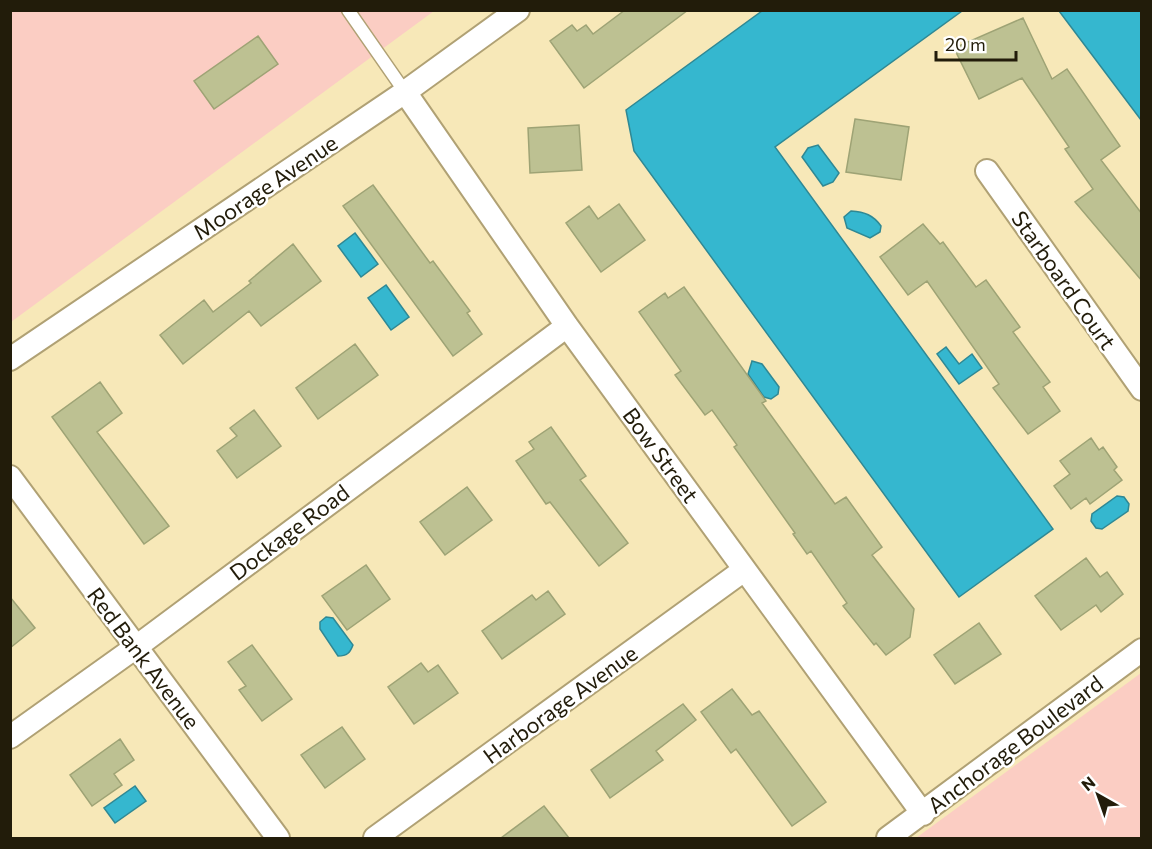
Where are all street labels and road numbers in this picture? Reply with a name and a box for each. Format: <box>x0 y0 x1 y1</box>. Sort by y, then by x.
street label: Moorage Avenue <box>188 129 342 245</box>
street label: Starboard Court <box>1006 205 1122 355</box>
street label: Bow Street <box>617 402 705 508</box>
street label: Dockage Road <box>224 478 354 586</box>
street label: Red Bank Avenue <box>82 582 206 734</box>
street label: Harborage Avenue <box>478 639 642 769</box>
street label: Anchorage Boulevard <box>922 669 1108 819</box>

